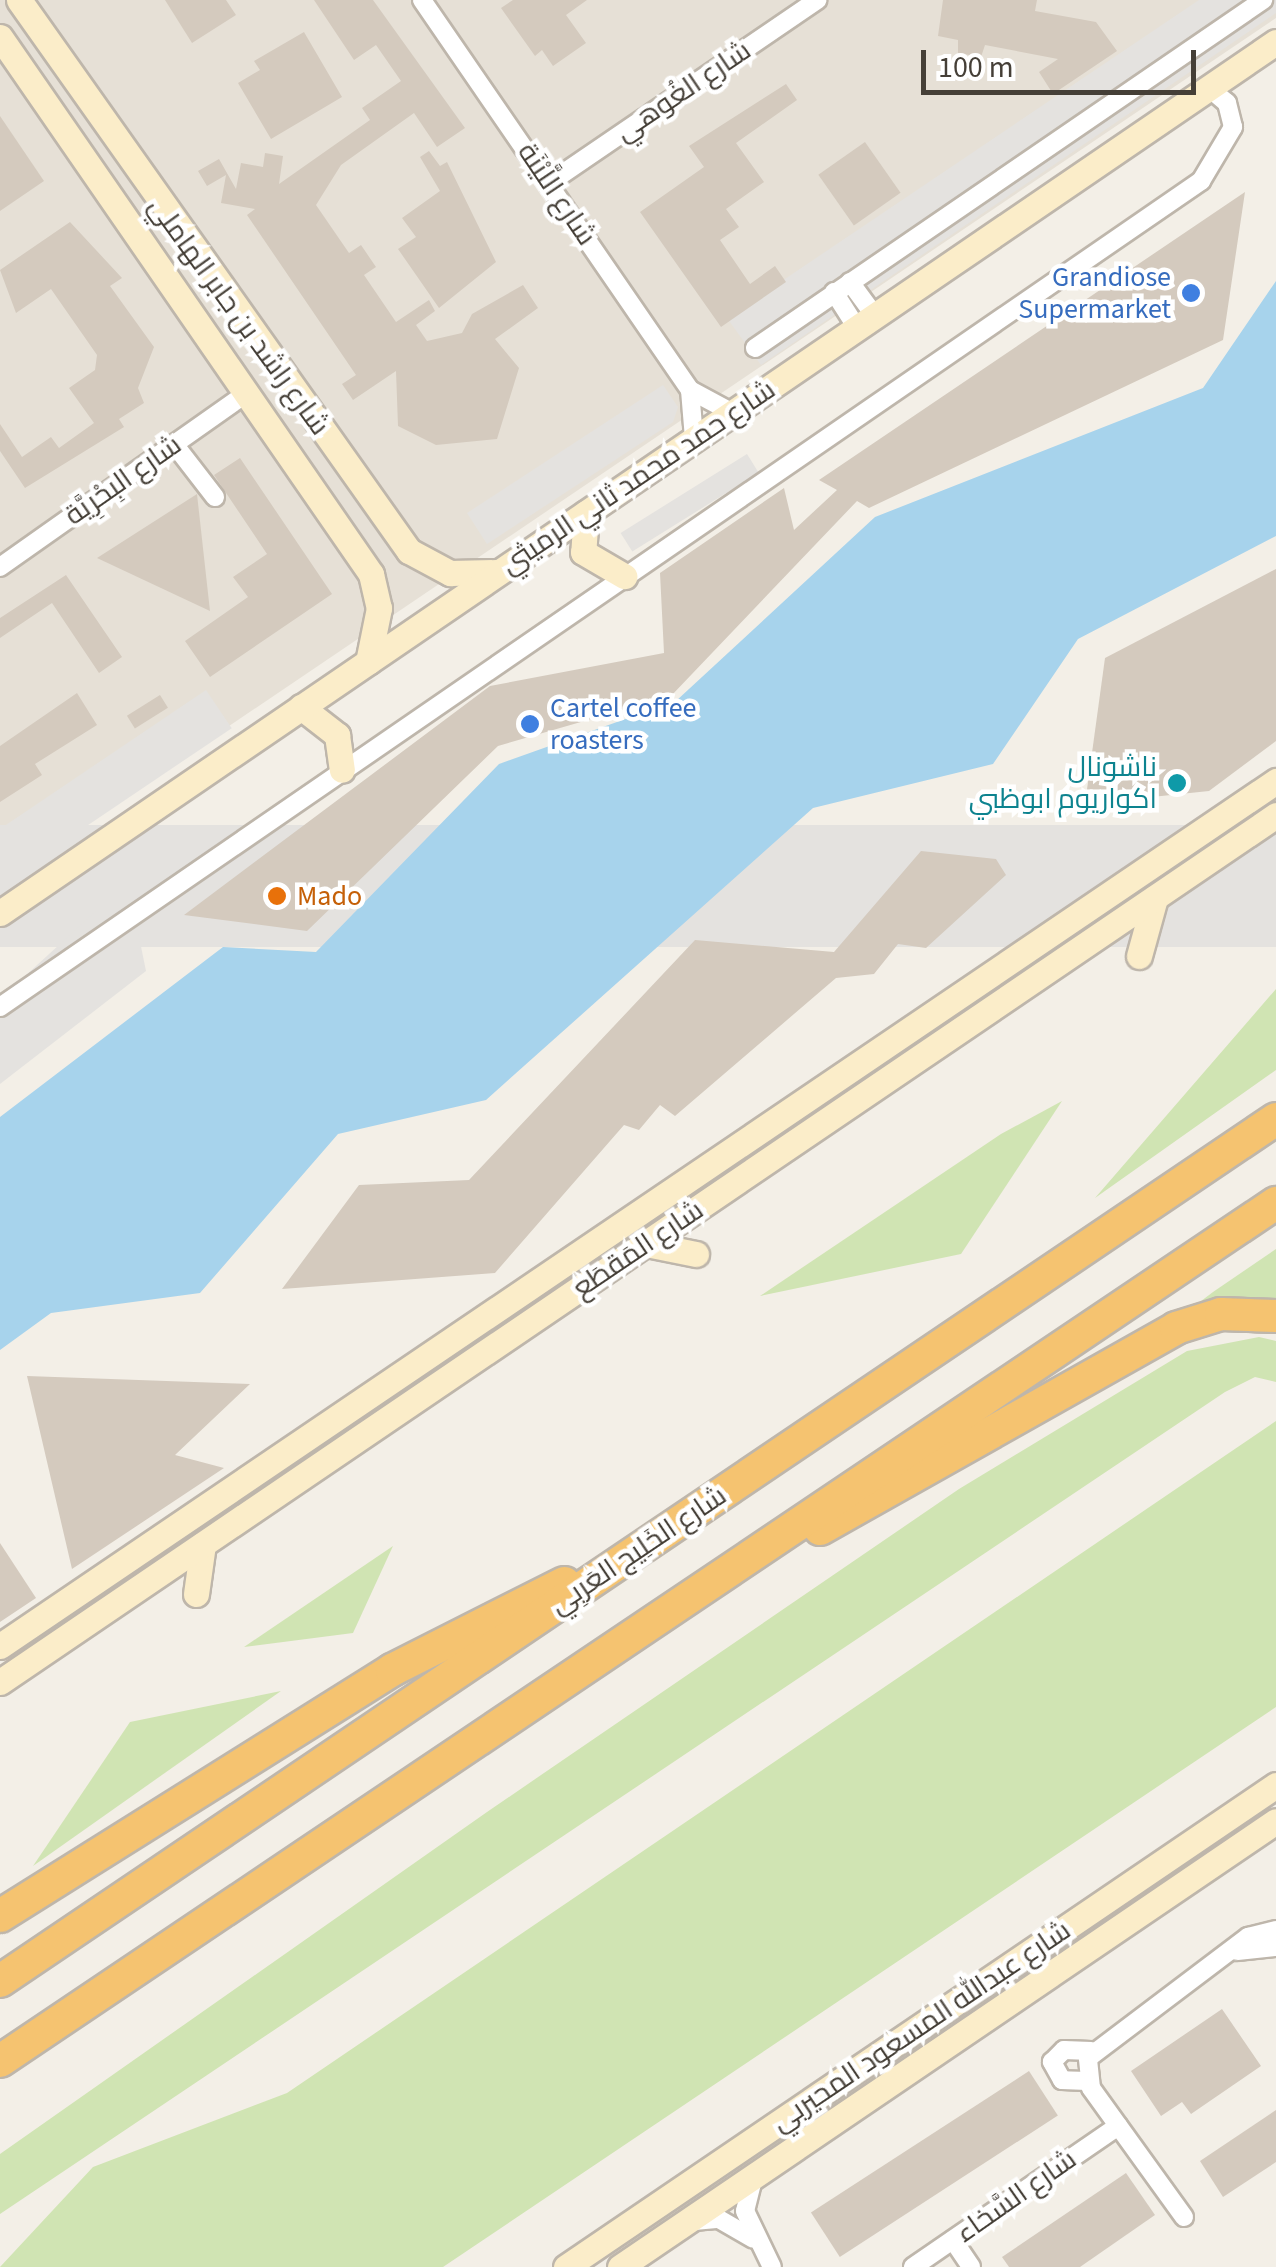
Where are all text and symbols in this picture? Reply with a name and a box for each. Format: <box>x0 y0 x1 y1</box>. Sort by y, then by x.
scale bar <box>926 30 1201 92</box>
street label: شارع الغُوهي <box>609 33 757 149</box>
text: 100 m <box>938 46 1014 89</box>
street label: شارع اللَّيْنَة <box>511 136 603 252</box>
street label: شارع راشد بن جابر الهاملي <box>141 191 337 441</box>
place label: Grandiose Supermarket <box>1018 260 1171 326</box>
marker: Grandiose Supermarket <box>1180 282 1202 304</box>
street label: شارع حمد محمد ثاني الرميثي <box>494 373 782 581</box>
street label: شارع البِحْرِيَّة <box>58 428 188 532</box>
place label: Cartel coffee roasters <box>550 691 696 757</box>
marker: Cartel coffee roasters <box>519 713 541 735</box>
place label: ناشونال اكواريوم ابوظبي <box>969 750 1157 816</box>
marker: ناشونال اكواريوم ابوظبي <box>1166 772 1188 794</box>
place label: Mado <box>297 879 362 913</box>
marker: Mado <box>266 885 288 907</box>
street label: شارع المَقطَع <box>566 1193 710 1305</box>
street label: شارع الخَلِيج العَربِي <box>543 1479 733 1621</box>
street label: شارع عبدالله المسعود المحيربي <box>765 1913 1077 2139</box>
street label: شارع السَّخاء <box>949 2142 1083 2250</box>

